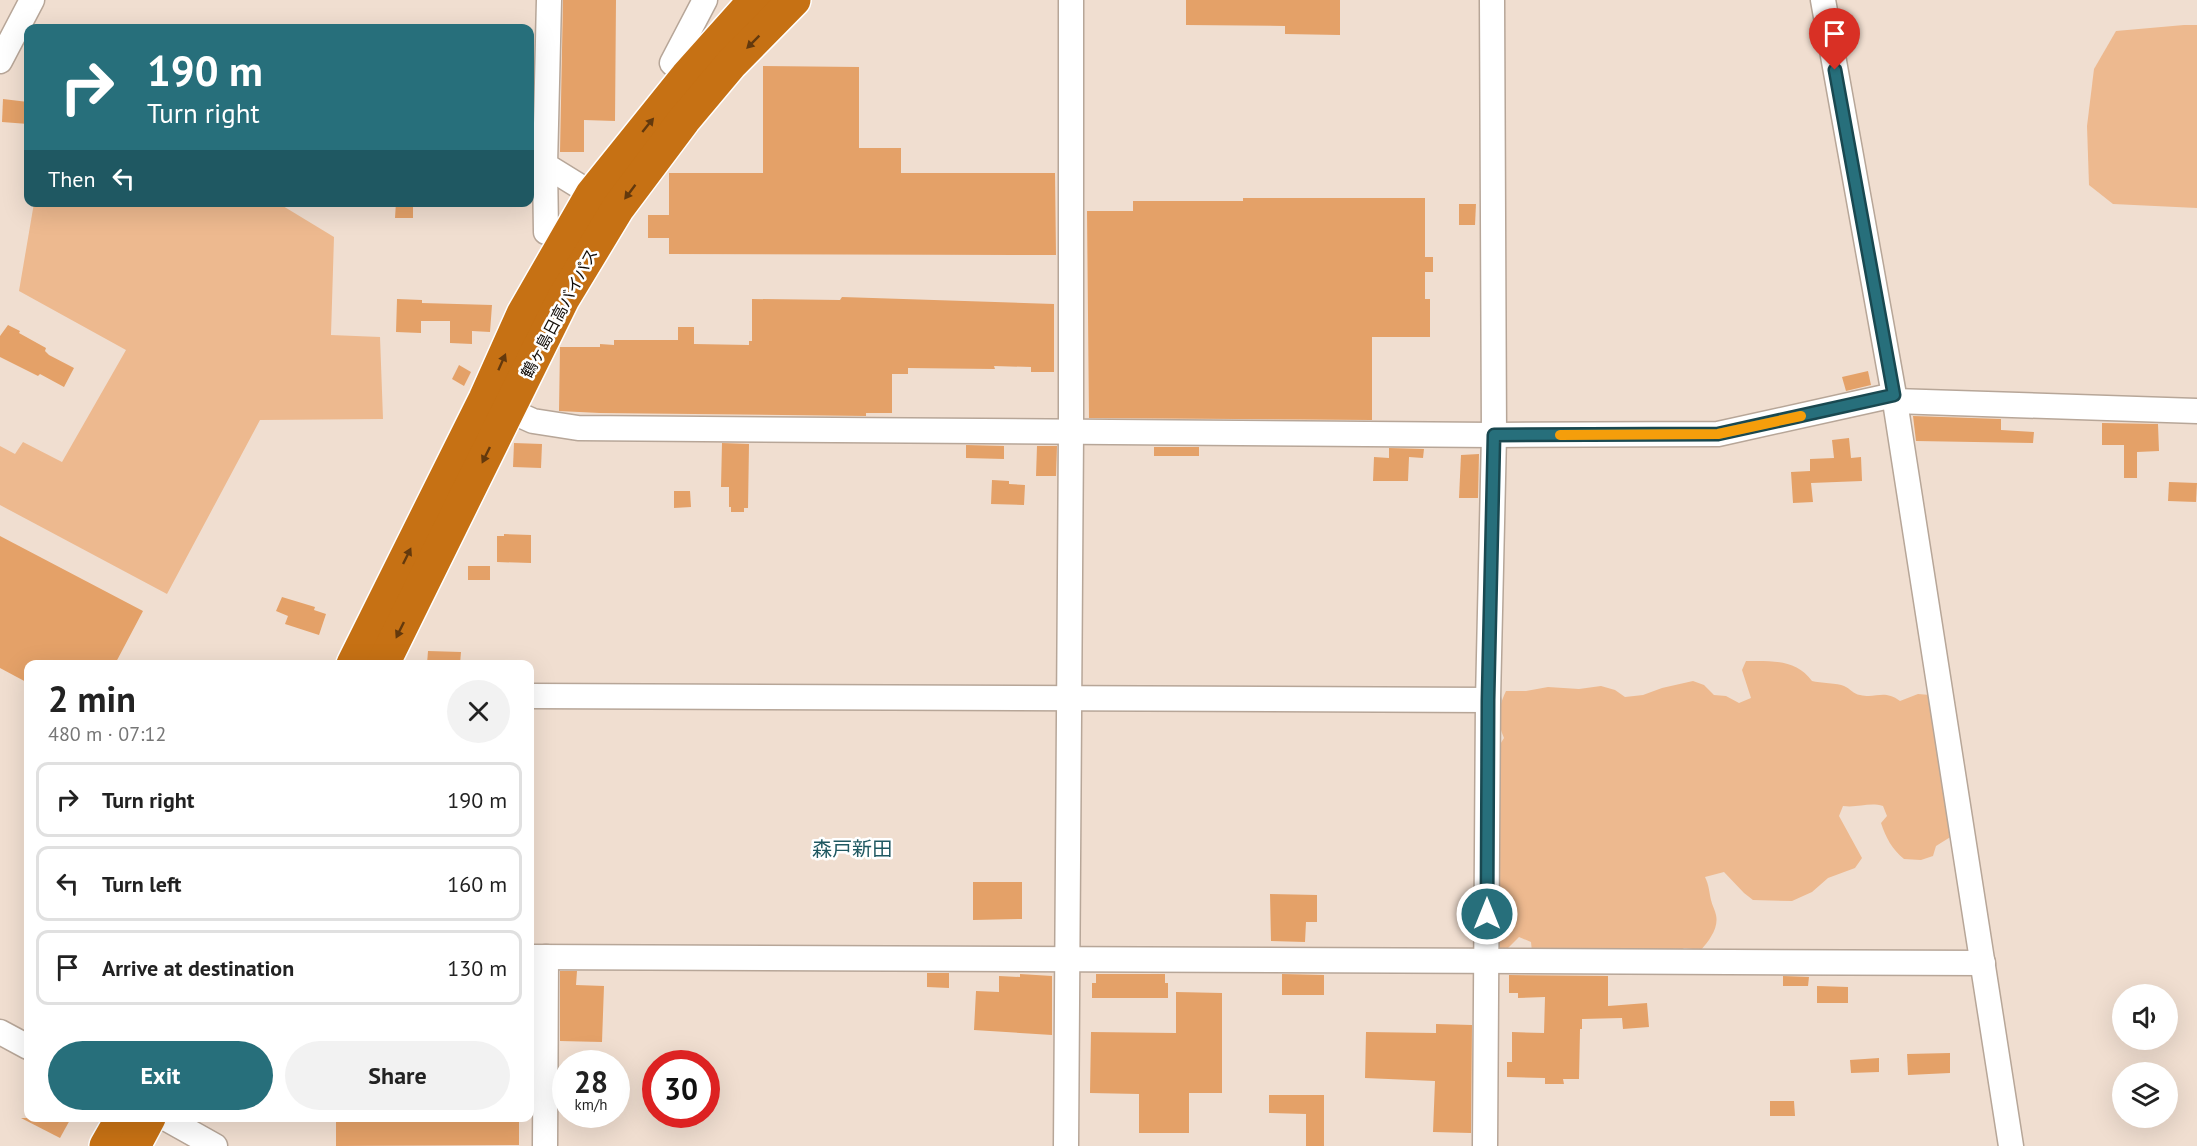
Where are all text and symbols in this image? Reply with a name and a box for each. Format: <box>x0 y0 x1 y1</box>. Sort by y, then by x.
pin <box>1809 8 1860 70</box>
icon: arrive <box>1818 17 1851 50</box>
one-way arrow <box>747 34 761 48</box>
text: 190 m <box>147 43 263 98</box>
icon: right <box>48 48 126 126</box>
text: Turn right <box>147 96 260 130</box>
one-way arrow <box>641 117 654 133</box>
icon: left <box>107 162 140 195</box>
text: Then <box>48 165 95 193</box>
one-way arrow <box>624 185 636 200</box>
street label: 鶴ヶ島日高バイパス <box>516 245 602 381</box>
one-way arrow <box>497 353 506 370</box>
one-way arrow <box>481 446 491 463</box>
one-way arrow <box>402 547 412 564</box>
one-way arrow <box>395 621 404 638</box>
text: 2 min <box>48 675 136 722</box>
button: close <box>447 680 510 743</box>
text: 480 m · 07:12 <box>48 721 166 747</box>
icon: right <box>51 783 84 816</box>
text: Turn right <box>102 786 194 814</box>
text: 190 m <box>447 786 507 814</box>
district label: 森戸新田 <box>812 836 892 862</box>
icon: left <box>51 867 84 900</box>
text: Turn left <box>102 870 182 898</box>
text: 160 m <box>447 870 507 898</box>
position arrow <box>1455 882 1519 946</box>
icon: arrive <box>51 951 84 984</box>
text: Arrive at destination <box>102 954 294 982</box>
text: 130 m <box>447 954 507 982</box>
map controls <box>2112 984 2178 1128</box>
button: sound <box>2112 984 2178 1050</box>
button: Exit <box>48 1041 273 1110</box>
button: Share <box>285 1041 510 1110</box>
speed limit sign: 30 <box>642 1050 720 1128</box>
text: 28 <box>574 1062 608 1101</box>
button: layers <box>2112 1062 2178 1128</box>
text: km/h <box>575 1095 607 1114</box>

